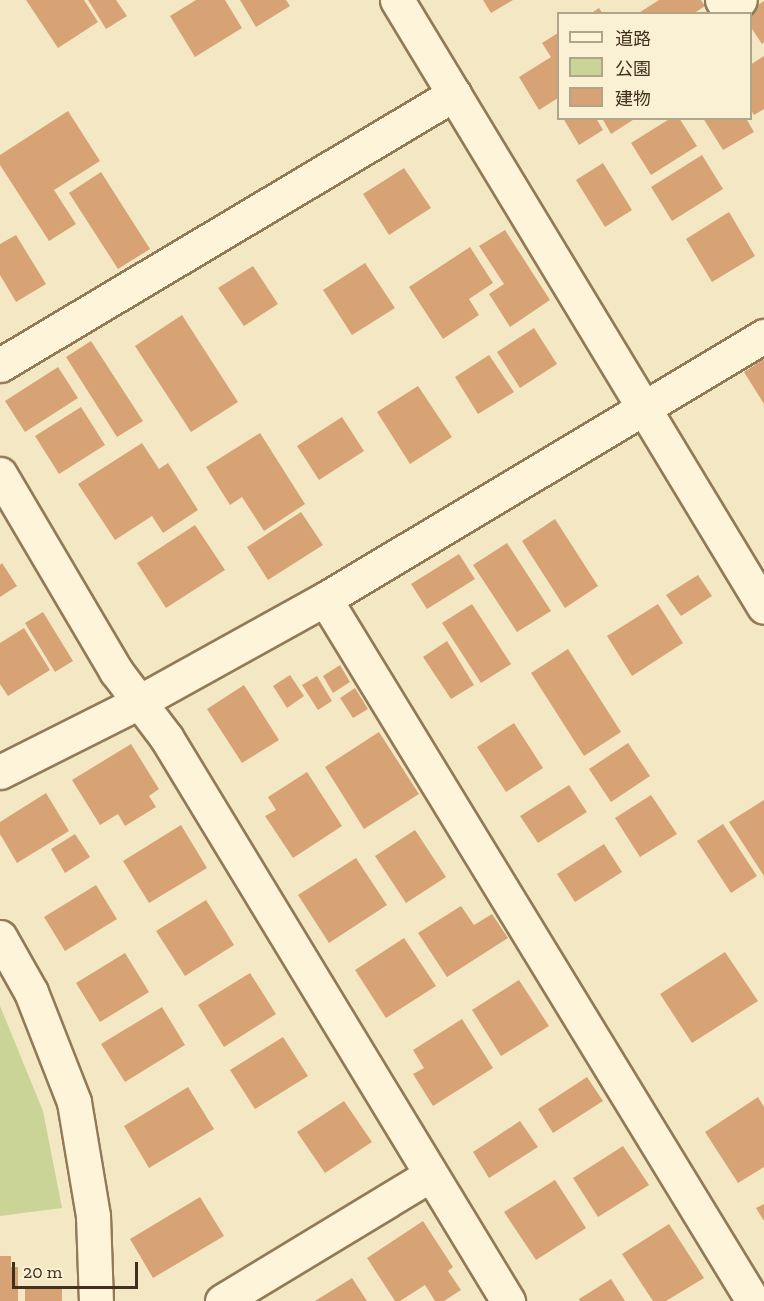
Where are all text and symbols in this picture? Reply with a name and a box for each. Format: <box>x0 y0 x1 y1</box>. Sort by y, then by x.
legend <box>557 12 752 120</box>
text: 道路 <box>615 28 651 50</box>
text: 公園 <box>615 58 651 80</box>
text: 建物 <box>615 88 651 110</box>
scale bar <box>15 1250 141 1288</box>
text: 20 m <box>23 1261 62 1283</box>

